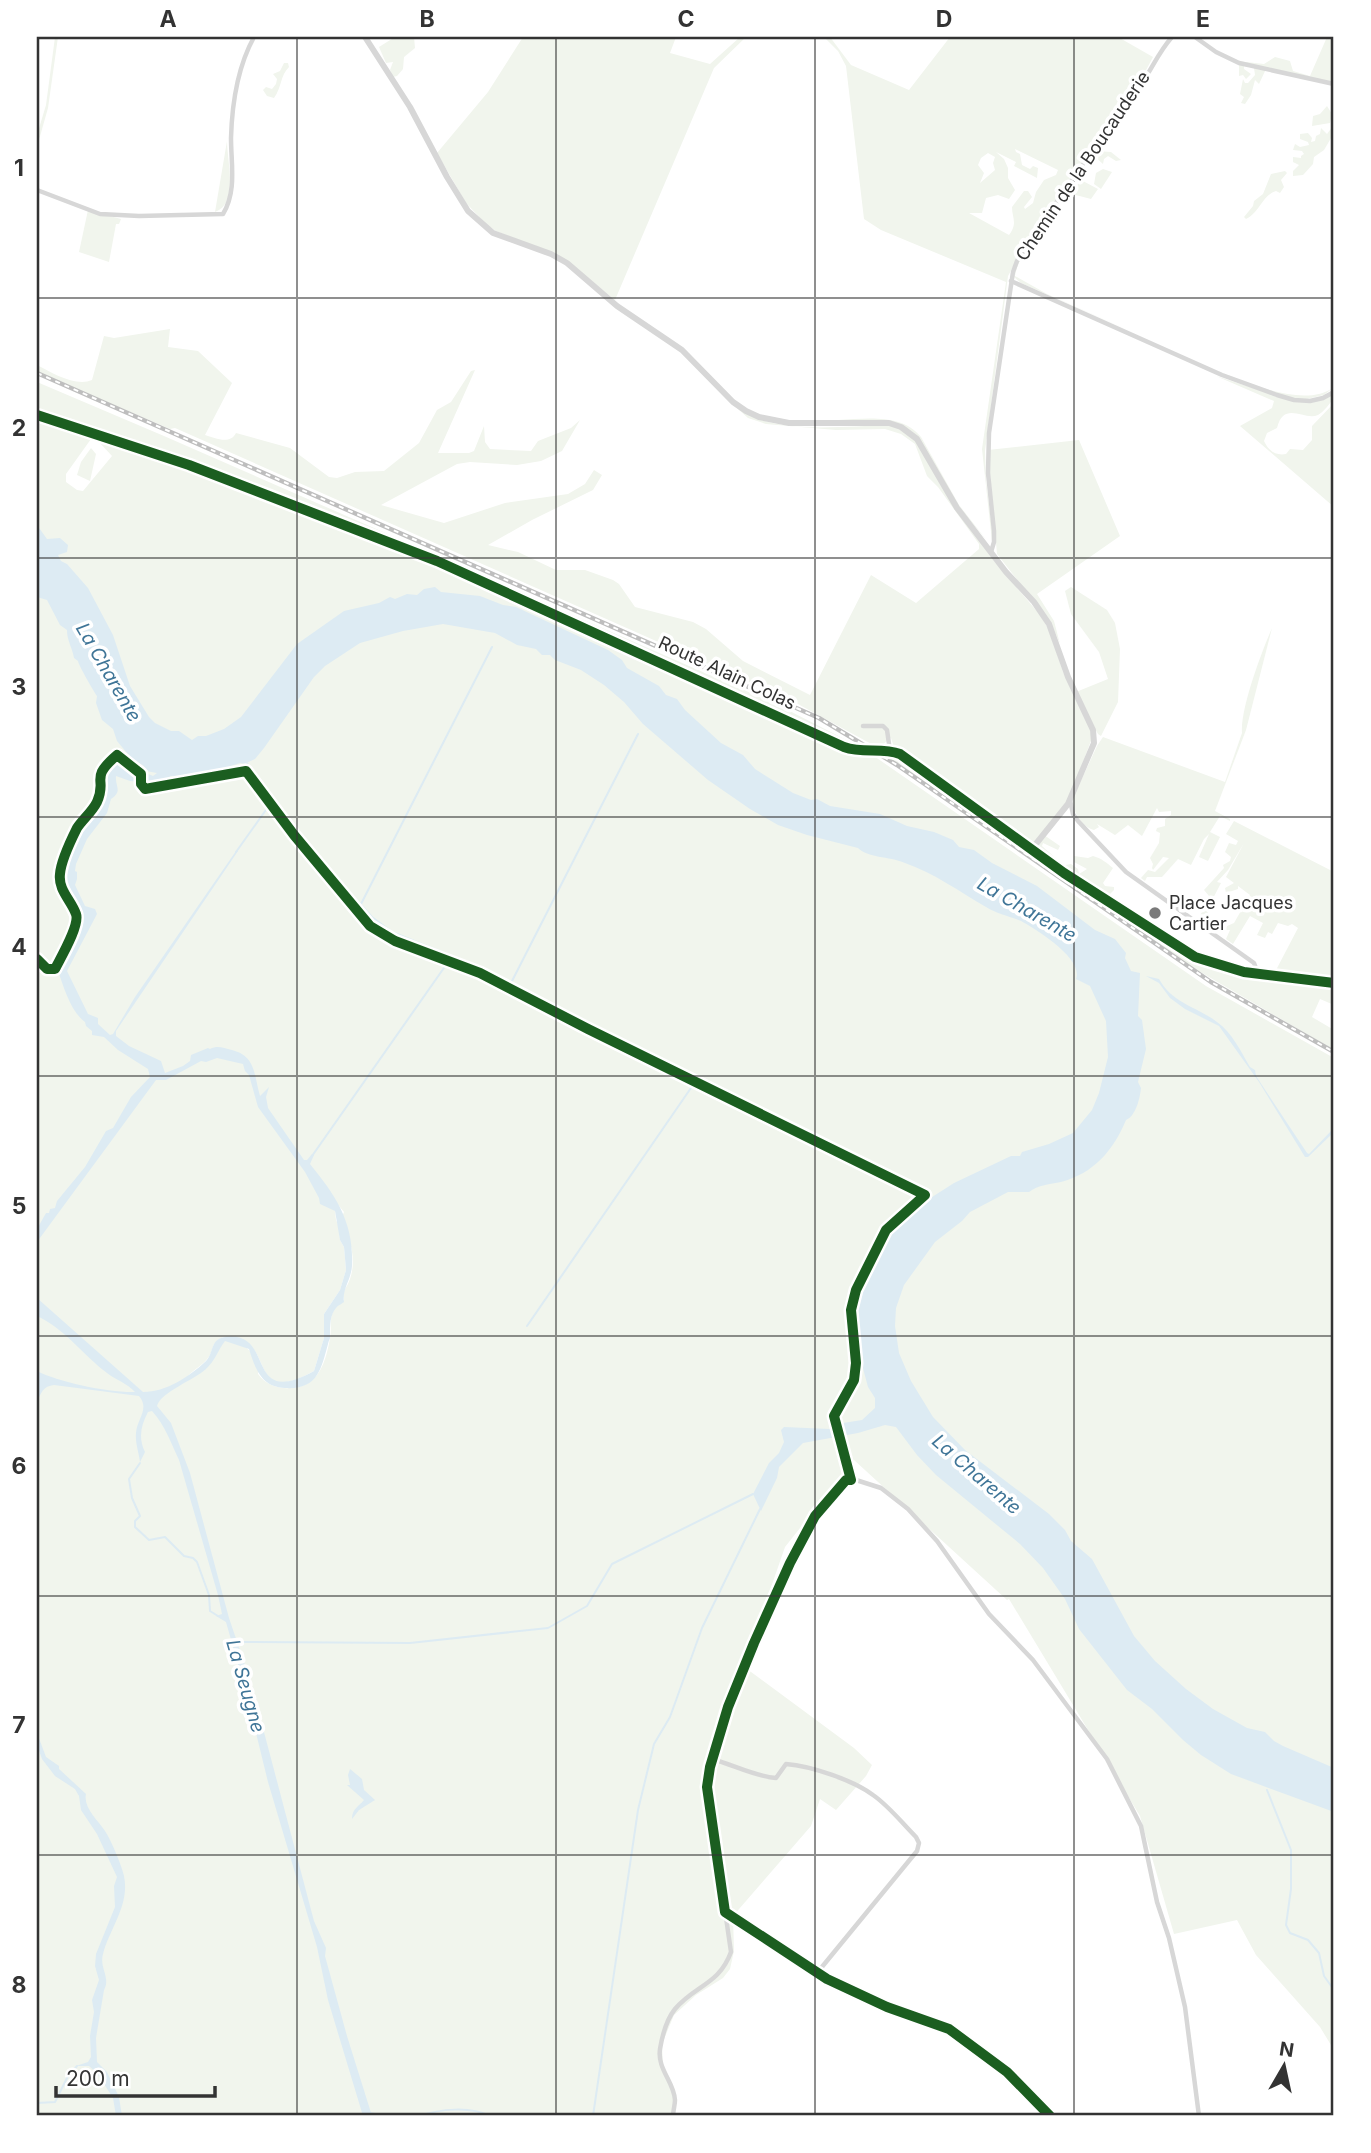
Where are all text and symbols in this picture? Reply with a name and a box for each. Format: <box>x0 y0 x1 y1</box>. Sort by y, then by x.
text: A <box>159 5 177 33</box>
text: B <box>419 5 435 33</box>
text: C <box>677 5 695 33</box>
text: D <box>936 5 952 33</box>
text: E <box>1196 5 1210 33</box>
street label: Chemin de la Boucauderie <box>1011 67 1154 264</box>
text: 1 <box>14 154 24 182</box>
text: 2 <box>12 414 26 442</box>
water label: La Charente <box>71 619 146 726</box>
street label: Route Alain Colas <box>655 632 799 714</box>
text: 3 <box>12 673 26 701</box>
water label: La Charente <box>973 872 1080 947</box>
place label: Place Jacques Cartier <box>1169 892 1293 934</box>
marker: Place Jacques Cartier <box>1147 905 1163 921</box>
text: 4 <box>11 933 27 961</box>
text: 5 <box>12 1192 26 1220</box>
water label: La Charente <box>927 1429 1026 1519</box>
text: 6 <box>12 1452 26 1480</box>
water label: La Seugne <box>221 1637 270 1735</box>
text: 7 <box>12 1711 26 1739</box>
text: 8 <box>12 1971 26 1999</box>
north arrow <box>1248 2030 1318 2100</box>
text: N <box>1278 2037 1296 2062</box>
scale bar <box>56 2055 215 2099</box>
text: 200 m <box>66 2066 130 2091</box>

